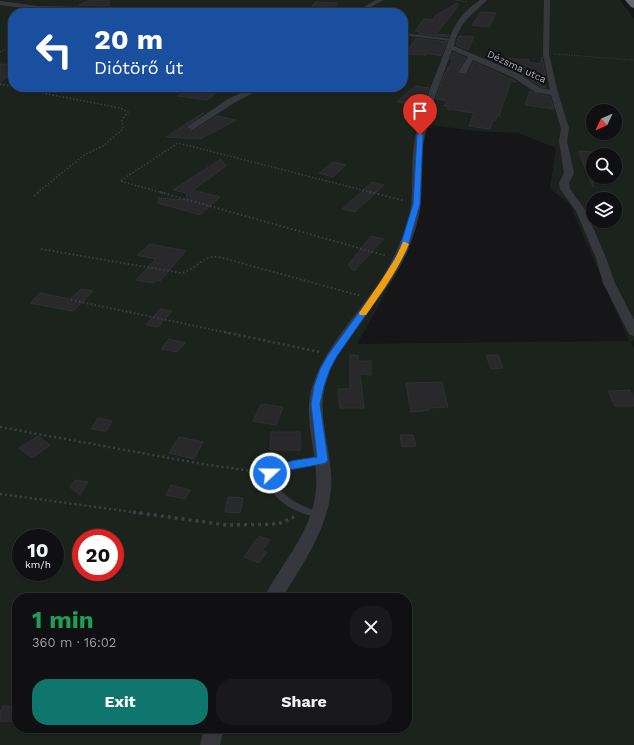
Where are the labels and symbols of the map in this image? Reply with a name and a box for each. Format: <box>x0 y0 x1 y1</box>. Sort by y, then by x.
street label: Dézsma utca <box>486 48 548 85</box>
pin <box>403 94 437 135</box>
north arrow <box>586 104 622 140</box>
position arrow <box>249 452 291 494</box>
speed limit sign: 20 <box>72 529 124 581</box>

